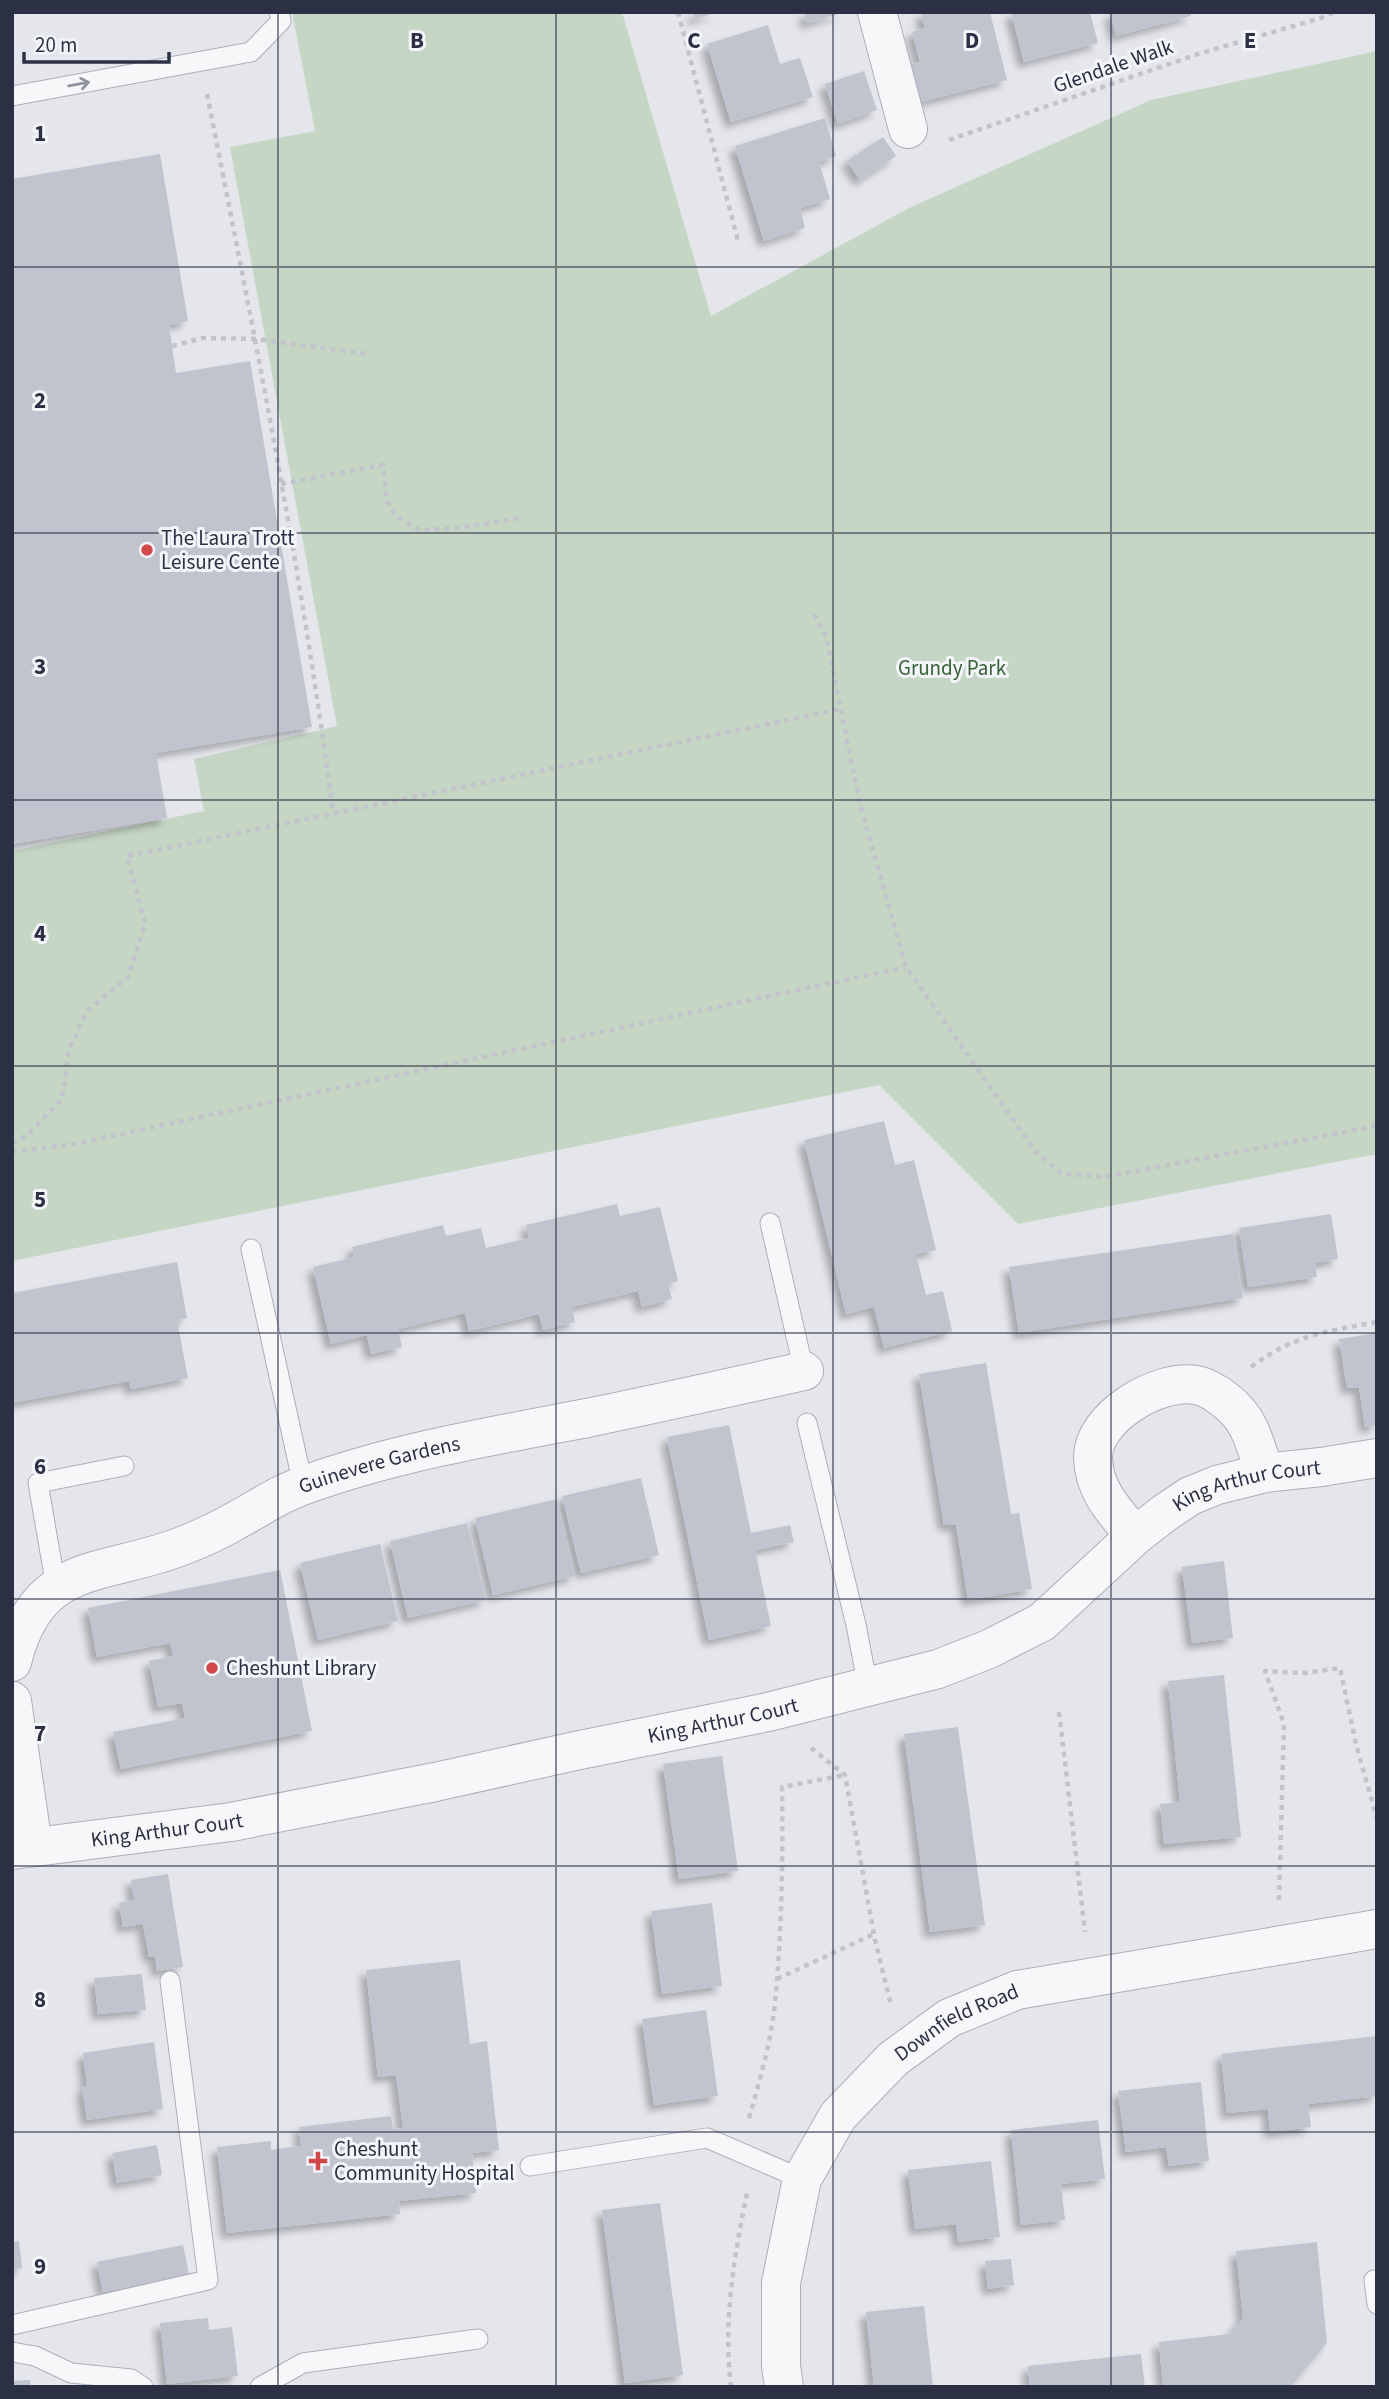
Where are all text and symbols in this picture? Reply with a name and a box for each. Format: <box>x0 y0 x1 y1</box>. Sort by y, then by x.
scale bar <box>24 21 170 65</box>
text: B <box>410 24 424 57</box>
text: C <box>687 24 701 57</box>
text: D <box>965 24 979 57</box>
text: E <box>1244 24 1256 57</box>
text: 20 m <box>35 30 77 60</box>
street label: Glendale Walk <box>1049 31 1178 101</box>
one-way arrow <box>67 77 90 90</box>
text: 1 <box>34 117 46 150</box>
text: 2 <box>34 384 46 417</box>
place label: The Laura Trott Leisure Cente <box>161 523 294 577</box>
marker: The Laura Trott Leisure Cente <box>139 542 155 558</box>
text: 3 <box>34 650 46 683</box>
park label: Grundy Park <box>898 653 1007 683</box>
text: 4 <box>34 917 46 950</box>
text: 5 <box>34 1183 46 1216</box>
street label: Guinevere Gardens <box>294 1428 463 1501</box>
text: 6 <box>34 1450 46 1483</box>
street label: King Arthur Court <box>1166 1452 1322 1519</box>
place label: Cheshunt Library <box>226 1653 376 1683</box>
marker: Cheshunt Library <box>204 1660 220 1676</box>
street label: King Arthur Court <box>645 1690 801 1751</box>
text: 7 <box>34 1717 46 1750</box>
street label: King Arthur Court <box>89 1805 245 1855</box>
street label: Downfield Road <box>888 1976 1023 2068</box>
text: 8 <box>34 1983 46 2016</box>
place label: Cheshunt Community Hospital <box>334 2134 515 2188</box>
marker: Cheshunt Community Hospital <box>308 2151 328 2171</box>
text: 9 <box>34 2250 46 2283</box>

